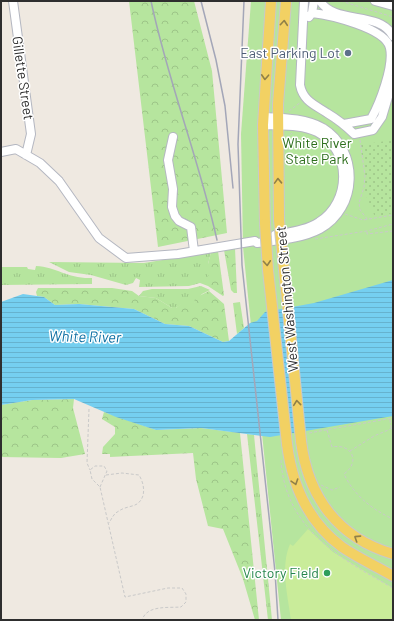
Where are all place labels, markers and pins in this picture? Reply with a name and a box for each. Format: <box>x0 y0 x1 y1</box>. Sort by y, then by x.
place label: East Parking Lot <box>240 44 340 61</box>
marker: East Parking Lot <box>343 48 353 58</box>
place label: Victory Field <box>243 564 319 581</box>
marker: Victory Field <box>322 568 332 578</box>

